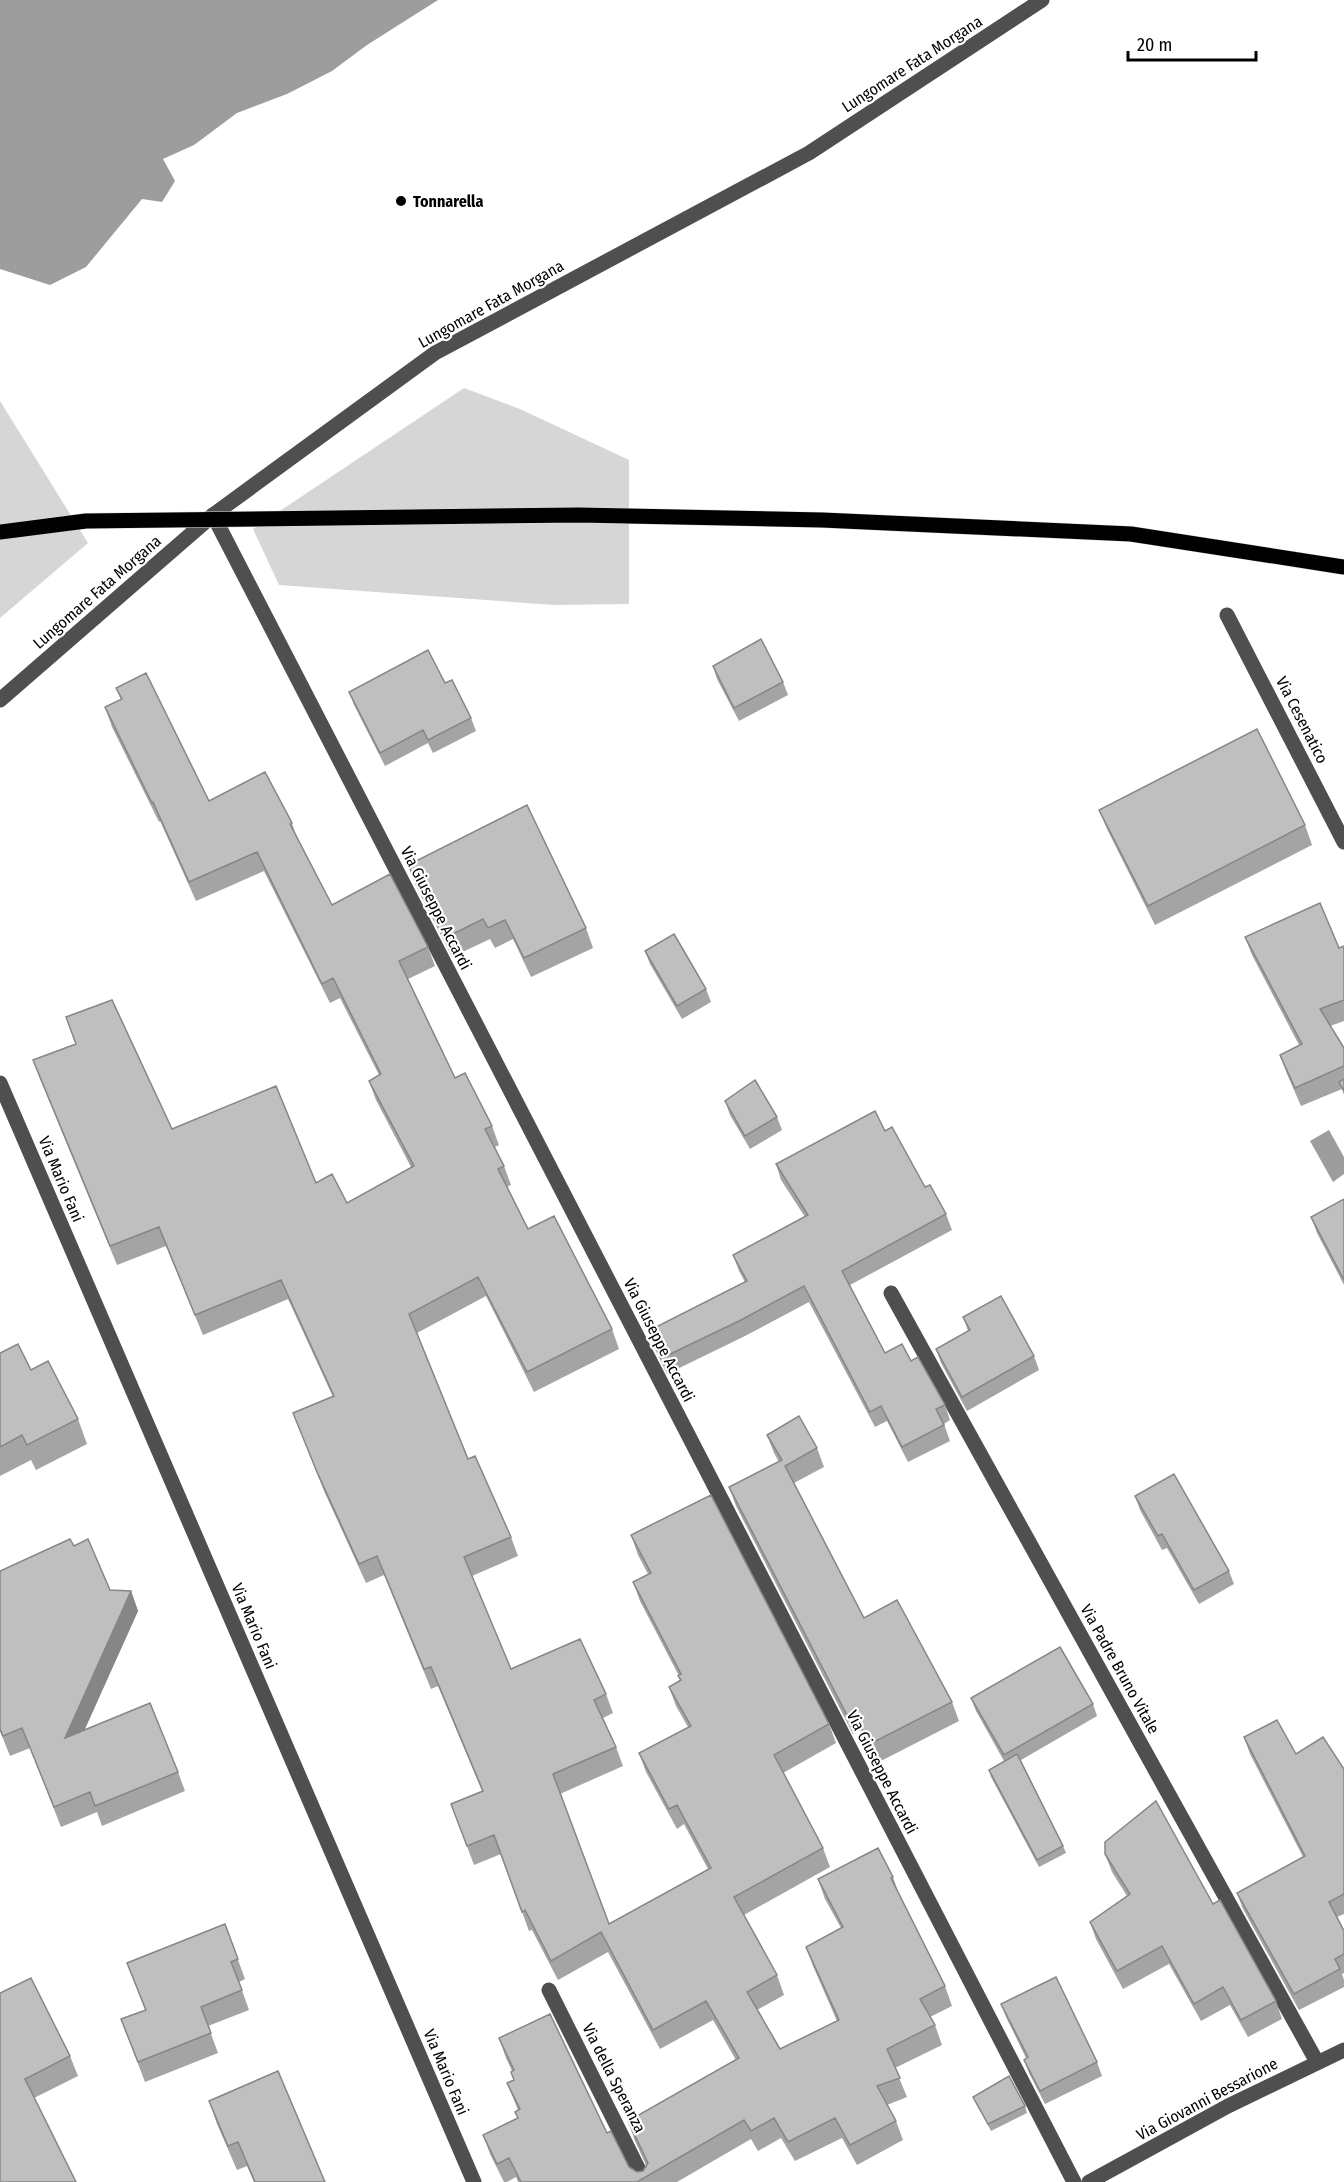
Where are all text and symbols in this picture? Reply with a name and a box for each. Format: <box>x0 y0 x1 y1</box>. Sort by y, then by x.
street label: Lungomare Fata Morgana <box>838 11 986 116</box>
scale bar <box>1128 24 1256 62</box>
text: 20 m <box>1137 34 1172 56</box>
place label: Tonnarella <box>413 192 483 211</box>
marker: Tonnarella <box>394 194 408 208</box>
street label: Lungomare Fata Morgana <box>415 256 567 352</box>
street label: Lungomare Fata Morgana <box>29 531 165 653</box>
street label: Via Cesenatico <box>1272 673 1332 767</box>
street label: Via Giuseppe Accardi <box>397 843 475 973</box>
street label: Via Mario Fani <box>34 1133 88 1225</box>
street label: Via Giuseppe Accardi <box>620 1275 698 1405</box>
street label: Via Mario Fani <box>227 1580 281 1672</box>
street label: Via Padre Bruno Vitale <box>1077 1601 1163 1737</box>
street label: Via Giuseppe Accardi <box>843 1707 921 1837</box>
street label: Via della Speranza <box>578 2020 650 2136</box>
street label: Via Mario Fani <box>419 2026 473 2118</box>
street label: Via Giovanni Bessarione <box>1133 2054 1281 2144</box>

